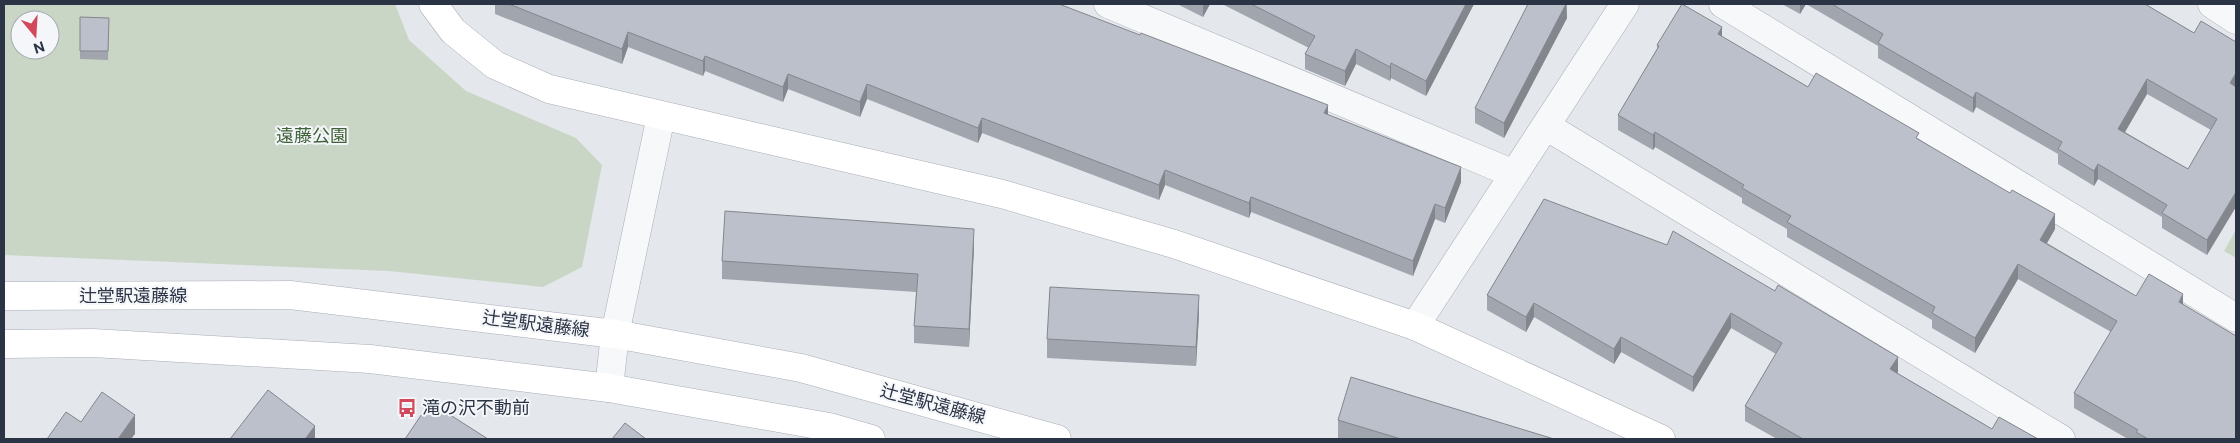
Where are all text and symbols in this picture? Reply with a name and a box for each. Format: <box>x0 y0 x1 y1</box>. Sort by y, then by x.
north arrow <box>10 10 60 60</box>
text: N <box>31 38 47 57</box>
park label: 遠藤公園 <box>276 125 348 146</box>
street label: 辻堂駅遠藤線 <box>79 285 187 306</box>
street label: 辻堂駅遠藤線 <box>481 307 591 341</box>
street label: 辻堂駅遠藤線 <box>878 379 988 428</box>
bus stop icon: 滝の沢不動前 <box>396 397 418 419</box>
place label: 滝の沢不動前 <box>422 397 530 418</box>

